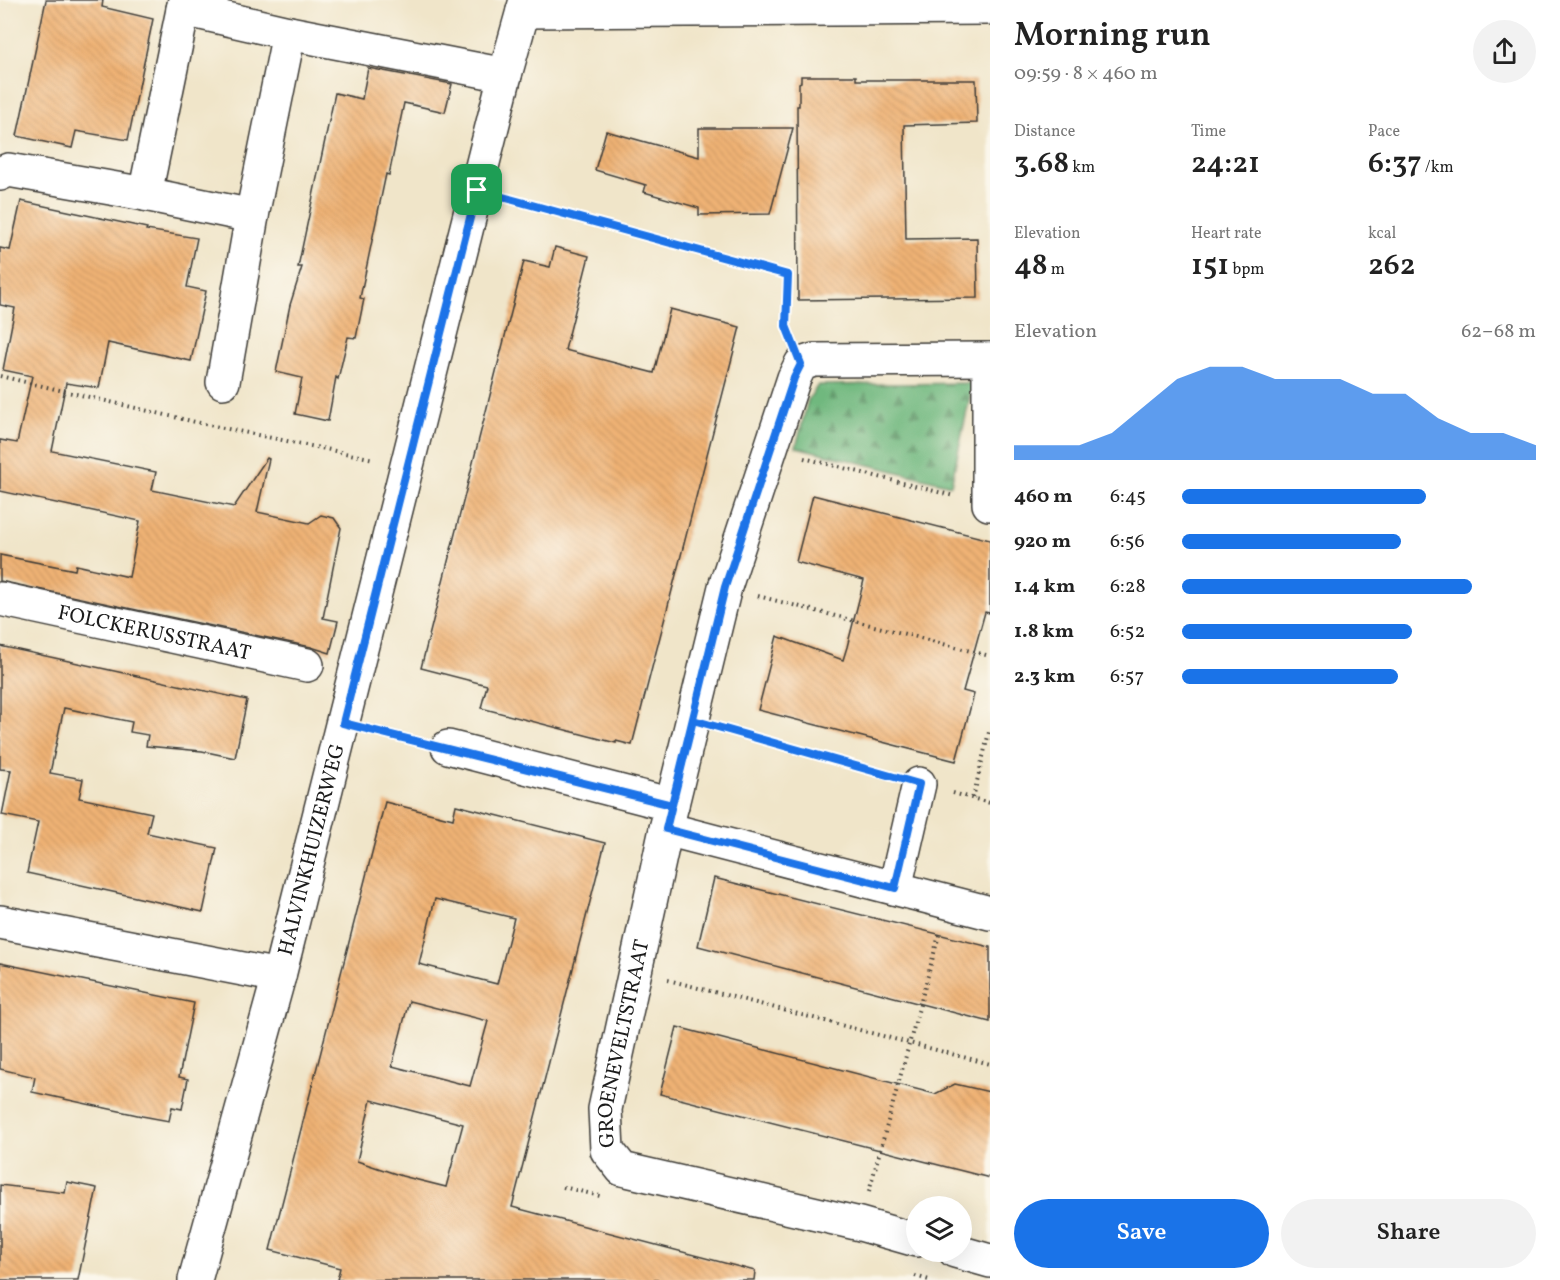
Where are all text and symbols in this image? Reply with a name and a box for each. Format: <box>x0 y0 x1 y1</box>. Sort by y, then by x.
text: Morning run <box>1014 14 1211 60</box>
button: share <box>1473 20 1536 83</box>
text: 09:59 · 8 × 460 m <box>1014 60 1158 88</box>
text: Distance <box>1014 121 1075 143</box>
text: Time <box>1191 121 1226 143</box>
text: Pace <box>1368 121 1400 143</box>
text: 3.68 <box>1014 143 1069 185</box>
text: 24:21 <box>1191 143 1260 185</box>
text: 6:37 <box>1368 143 1422 185</box>
text: km <box>1069 157 1095 179</box>
text: /km <box>1422 157 1454 179</box>
pin <box>451 164 502 215</box>
icon: arrive <box>460 173 493 206</box>
text: Elevation <box>1014 223 1081 245</box>
text: Heart rate <box>1191 223 1262 245</box>
text: kcal <box>1368 223 1396 245</box>
text: 48 <box>1014 245 1048 287</box>
text: 151 <box>1191 245 1229 287</box>
text: 262 <box>1368 245 1416 287</box>
text: m <box>1048 259 1065 281</box>
text: bpm <box>1229 259 1264 281</box>
text: Elevation <box>1014 318 1097 346</box>
text: 62–68 m <box>1461 318 1536 346</box>
text: 460 m <box>1014 483 1073 511</box>
text: 6:45 <box>1110 483 1146 511</box>
text: 920 m <box>1014 528 1071 556</box>
text: 6:56 <box>1110 528 1145 556</box>
text: 1.4 km <box>1014 573 1075 601</box>
text: 6:28 <box>1110 573 1146 601</box>
street label: FOLCKERUSSTRAAT <box>55 599 253 669</box>
text: 1.8 km <box>1014 618 1074 646</box>
text: 6:52 <box>1110 618 1145 646</box>
text: 2.3 km <box>1014 663 1075 691</box>
text: 6:57 <box>1110 663 1144 691</box>
street label: HALVINKHUIZERWEG <box>272 741 353 959</box>
street label: GROENEVELTSTRAAT <box>592 937 658 1148</box>
map controls <box>906 1196 972 1262</box>
button: layers <box>906 1196 972 1262</box>
button: Save <box>1014 1199 1269 1268</box>
button: Share <box>1281 1199 1536 1268</box>

